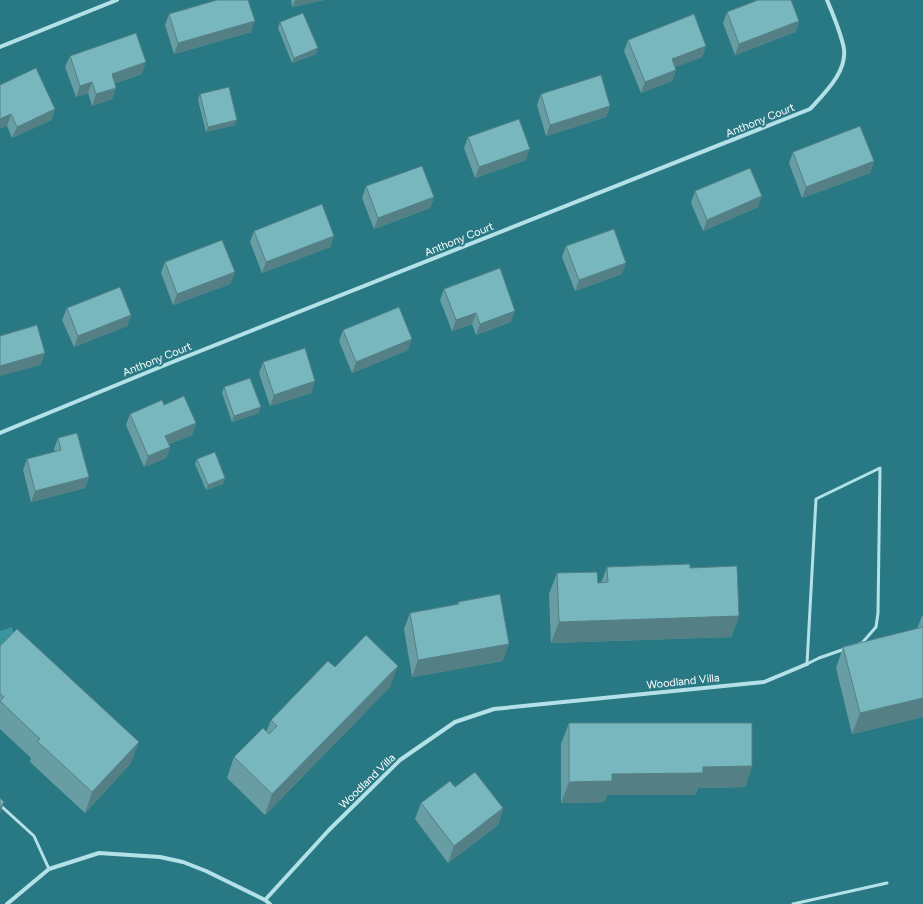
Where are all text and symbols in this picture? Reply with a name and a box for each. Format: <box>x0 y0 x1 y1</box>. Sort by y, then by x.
street label: Anthony Court <box>724 101 797 140</box>
street label: Anthony Court <box>423 220 496 259</box>
street label: Anthony Court <box>121 340 194 379</box>
street label: Woodland Villa <box>646 671 720 692</box>
street label: Woodland Villa <box>336 751 398 811</box>

